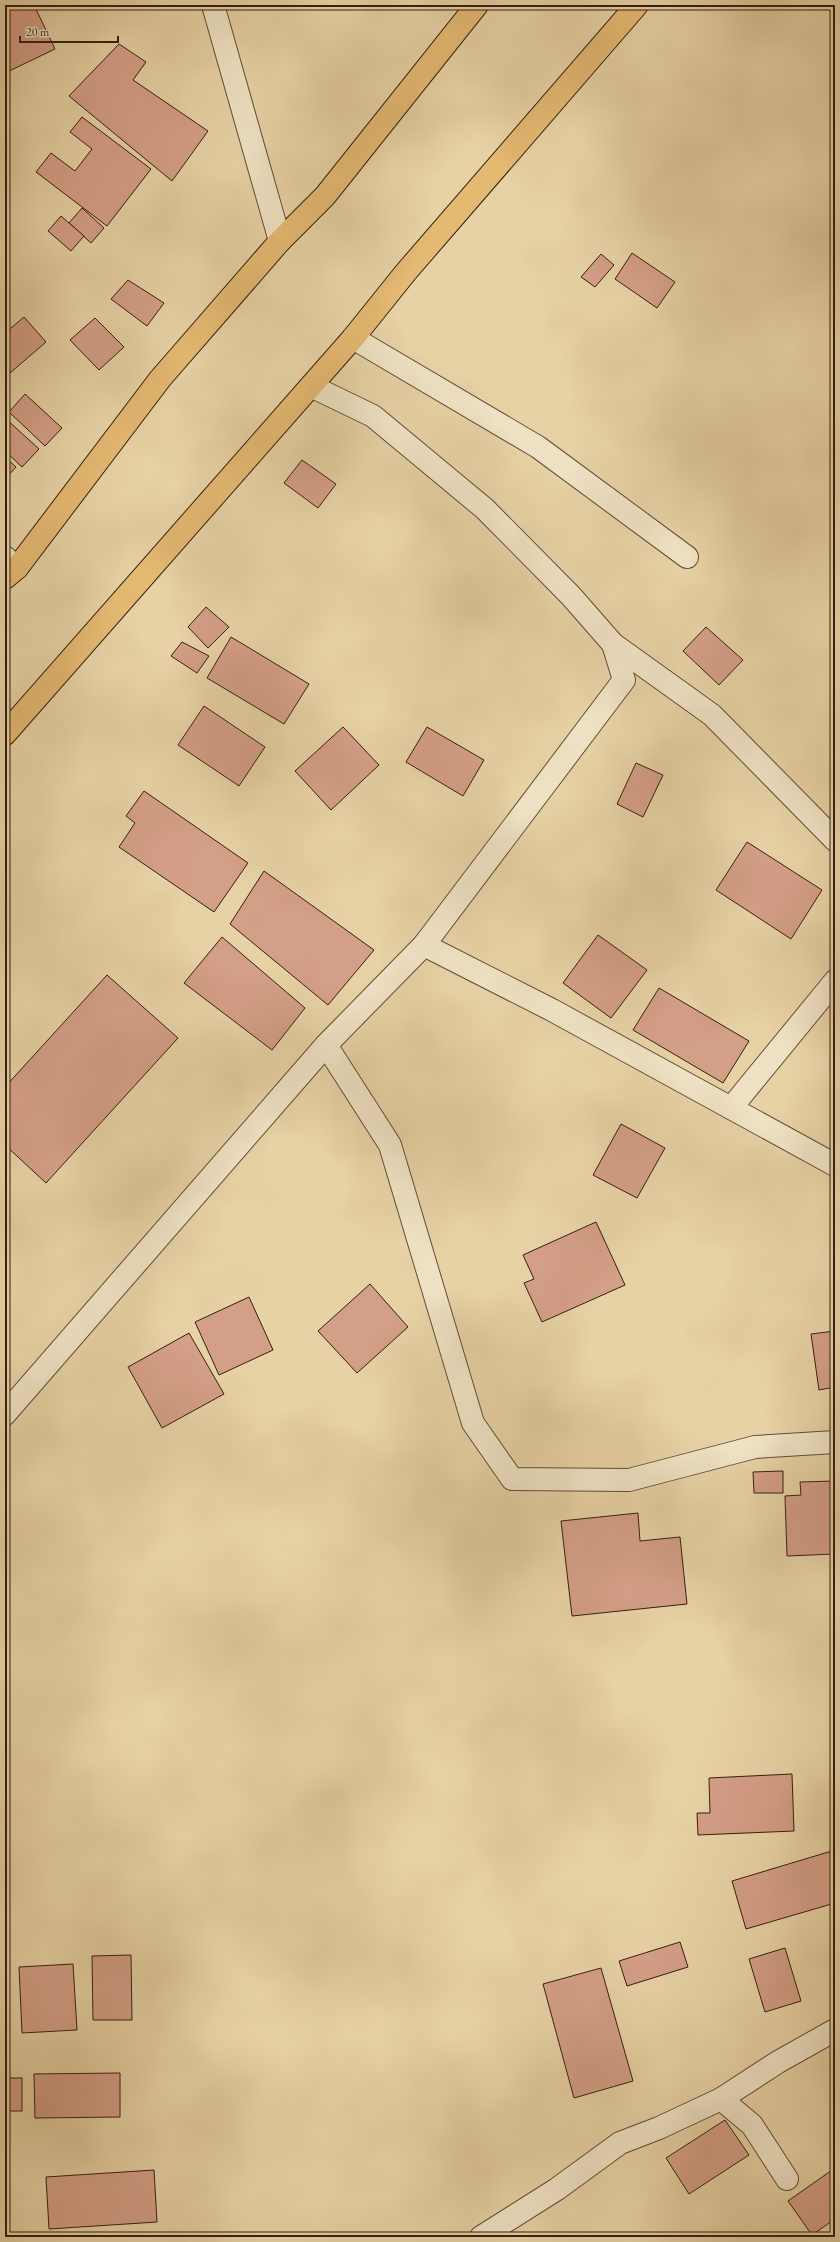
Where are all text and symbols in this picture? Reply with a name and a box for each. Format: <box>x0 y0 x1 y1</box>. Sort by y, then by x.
scale bar <box>20 18 118 44</box>
text: 20 m <box>26 24 50 40</box>

